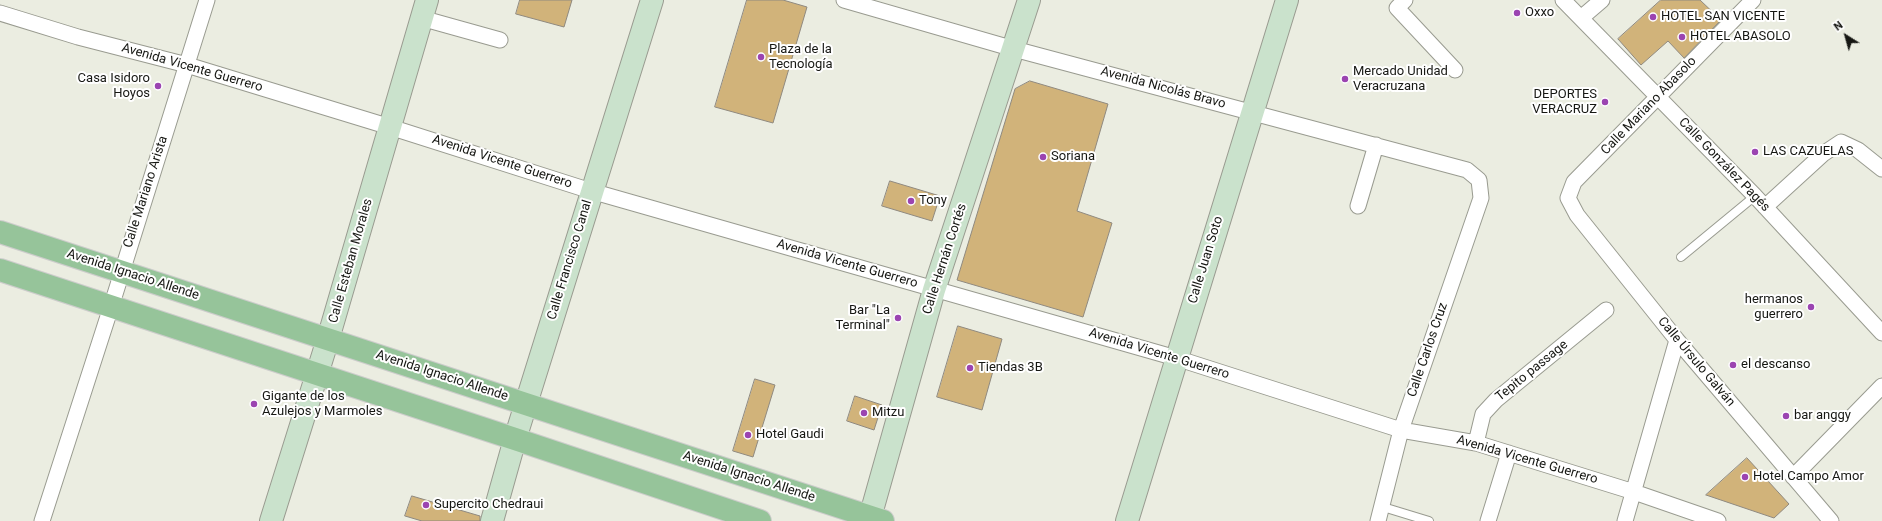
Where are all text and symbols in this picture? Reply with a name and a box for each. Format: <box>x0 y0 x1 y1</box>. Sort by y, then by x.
place label: Oxxo <box>1525 5 1554 21</box>
marker: Oxxo <box>1512 8 1522 18</box>
place label: HOTEL SAN VICENTE <box>1661 9 1785 25</box>
marker: HOTEL SAN VICENTE <box>1648 12 1658 22</box>
north arrow <box>1826 16 1866 56</box>
text: N <box>1831 18 1845 34</box>
place label: HOTEL ABASOLO <box>1690 29 1791 45</box>
marker: HOTEL ABASOLO <box>1677 32 1687 42</box>
street label: Avenida Vicente Guerrero <box>120 40 264 96</box>
place label: Plaza de la Tecnología <box>769 42 833 73</box>
marker: Plaza de la Tecnología <box>756 52 766 62</box>
street label: Calle Mariano Abasolo <box>1598 54 1700 158</box>
street label: Avenida Nicolás Bravo <box>1099 64 1227 112</box>
place label: Mercado Unidad Veracruzana <box>1353 64 1448 95</box>
place label: Casa Isidoro Hoyos <box>78 71 150 102</box>
marker: Mercado Unidad Veracruzana <box>1340 74 1350 84</box>
marker: Casa Isidoro Hoyos <box>153 81 163 91</box>
place label: DEPORTES VERACRUZ <box>1532 87 1597 118</box>
marker: DEPORTES VERACRUZ <box>1600 97 1610 107</box>
street label: Calle González Pagés <box>1675 115 1773 215</box>
street label: Avenida Vicente Guerrero <box>430 132 574 192</box>
street label: Calle Mariano Arista <box>121 134 171 250</box>
place label: LAS CAZUELAS <box>1763 144 1853 160</box>
marker: LAS CAZUELAS <box>1750 147 1760 157</box>
place label: Soriana <box>1051 149 1095 165</box>
marker: Soriana <box>1038 152 1048 162</box>
place label: Tony <box>919 193 947 209</box>
marker: Tony <box>906 196 916 206</box>
street label: Calle Esteban Morales <box>326 197 376 325</box>
street label: Calle Francisco Canal <box>544 198 596 322</box>
street label: Calle Hernán Cortés <box>920 202 970 316</box>
street label: Calle Juan Soto <box>1185 214 1227 306</box>
street label: Avenida Vicente Guerrero <box>775 236 919 292</box>
street label: Avenida Ignacio Allende <box>65 246 201 304</box>
place label: hermanos guerrero <box>1745 292 1803 323</box>
street label: Calle Carlos Cruz <box>1405 301 1451 399</box>
marker: hermanos guerrero <box>1806 302 1816 312</box>
place label: Bar "La Terminal" <box>835 303 890 334</box>
marker: Bar "La Terminal" <box>893 313 903 323</box>
street label: Calle Úrsulo Galván <box>1654 314 1738 410</box>
street label: Avenida Vicente Guerrero <box>1087 325 1231 383</box>
street label: Tepito passage <box>1493 337 1571 405</box>
street label: Avenida Ignacio Allende <box>374 347 510 405</box>
place label: el descanso <box>1741 357 1810 373</box>
place label: Tiendas 3B <box>978 360 1043 376</box>
marker: el descanso <box>1728 360 1738 370</box>
marker: Tiendas 3B <box>965 363 975 373</box>
place label: Gigante de los Azulejos y Marmoles <box>262 389 382 420</box>
marker: Gigante de los Azulejos y Marmoles <box>249 399 259 409</box>
place label: Mitzu <box>872 405 904 421</box>
marker: Mitzu <box>859 408 869 418</box>
place label: bar anggy <box>1794 408 1851 424</box>
marker: bar anggy <box>1781 411 1791 421</box>
place label: Hotel Gaudi <box>756 427 824 443</box>
marker: Hotel Gaudi <box>743 430 753 440</box>
street label: Avenida Vicente Guerrero <box>1455 432 1599 488</box>
street label: Avenida Ignacio Allende <box>681 448 817 506</box>
place label: Hotel Campo Amor <box>1753 469 1864 485</box>
marker: Hotel Campo Amor <box>1740 472 1750 482</box>
place label: Supercito Chedraui <box>434 497 543 513</box>
marker: Supercito Chedraui <box>421 500 431 510</box>

